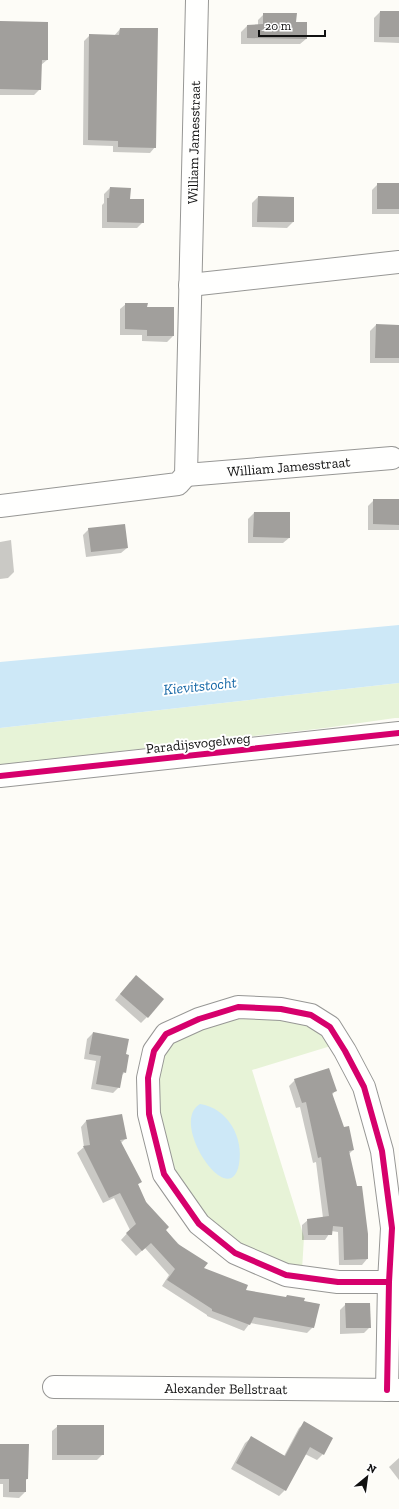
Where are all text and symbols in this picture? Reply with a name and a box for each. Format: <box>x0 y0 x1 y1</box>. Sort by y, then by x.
scale bar <box>259 12 325 38</box>
text: 20 m <box>265 19 292 33</box>
street label: William Jamesstraat <box>184 80 204 204</box>
street label: William Jamesstraat <box>226 453 352 481</box>
water label: Kievitstocht <box>163 673 237 699</box>
street label: Paradijsvogelweg <box>145 730 252 757</box>
street label: Alexander Bellstraat <box>164 1380 288 1398</box>
north arrow <box>347 1457 387 1497</box>
text: N <box>365 1461 379 1477</box>

